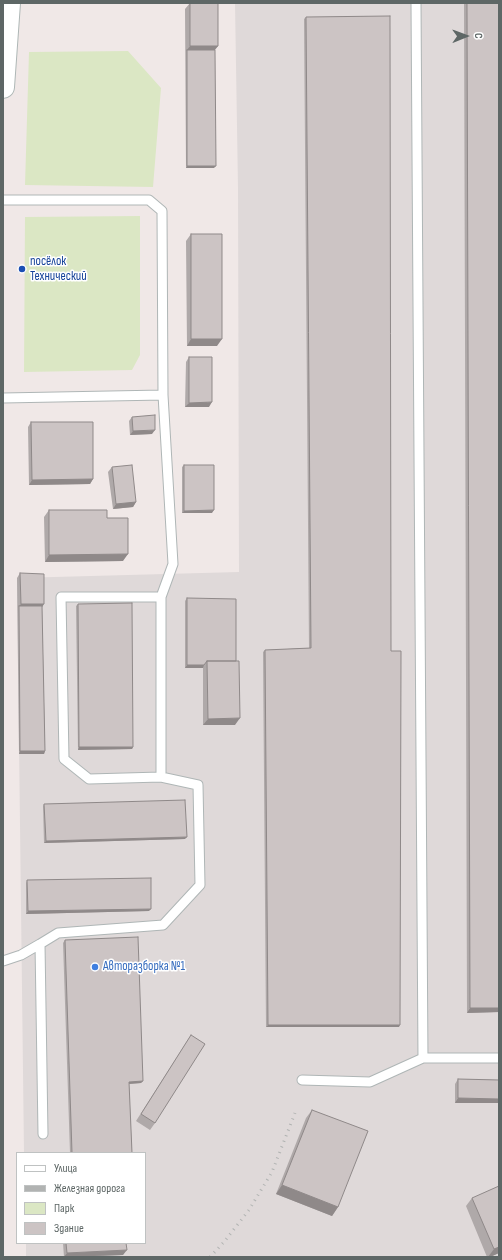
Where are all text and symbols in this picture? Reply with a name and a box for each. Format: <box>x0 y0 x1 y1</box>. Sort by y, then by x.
north arrow <box>446 16 486 56</box>
text: С <box>472 33 485 39</box>
place label: посёлок Технический <box>30 254 87 285</box>
marker: посёлок Технический <box>17 264 27 274</box>
place label: Авторазборка №1 <box>103 959 185 975</box>
marker: Авторазборка №1 <box>90 962 100 972</box>
legend <box>16 1152 146 1244</box>
text: Улица <box>54 1161 77 1176</box>
text: Железная дорога <box>54 1181 125 1196</box>
text: Парк <box>54 1201 74 1216</box>
text: Здание <box>54 1221 84 1236</box>

